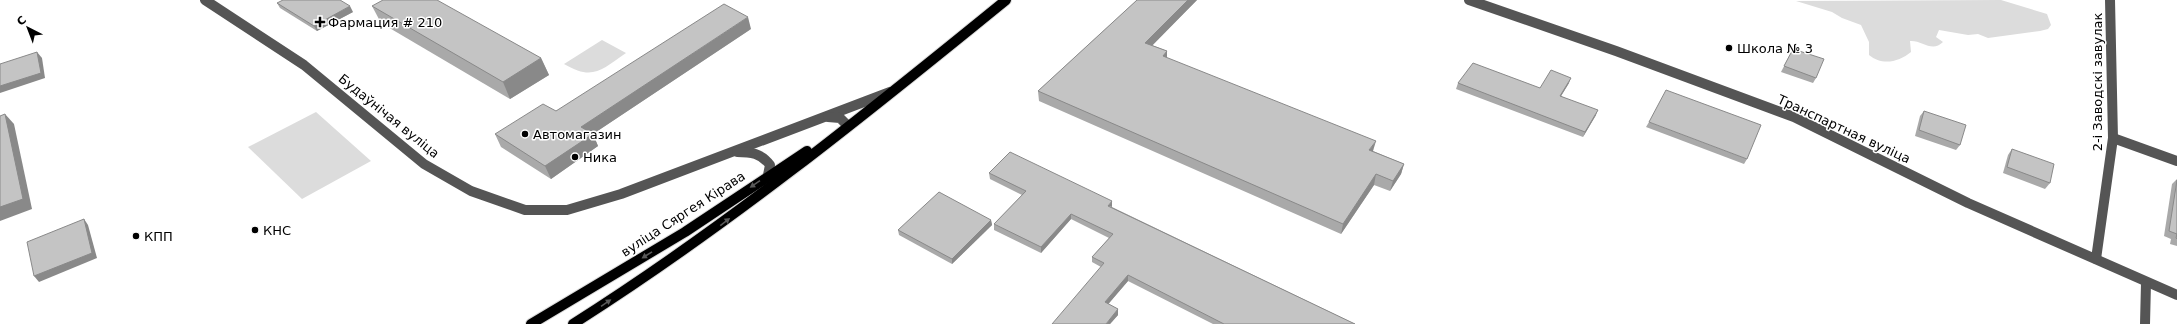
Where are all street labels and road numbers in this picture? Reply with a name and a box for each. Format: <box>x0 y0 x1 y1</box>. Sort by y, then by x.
street label: 2-і Заводскі завулак <box>2090 12 2105 151</box>
street label: Будаўнічая вуліца <box>336 71 442 161</box>
street label: Транспартная вуліца <box>1774 91 1913 166</box>
street label: вуліца Сяргея Кірава <box>618 168 748 260</box>

